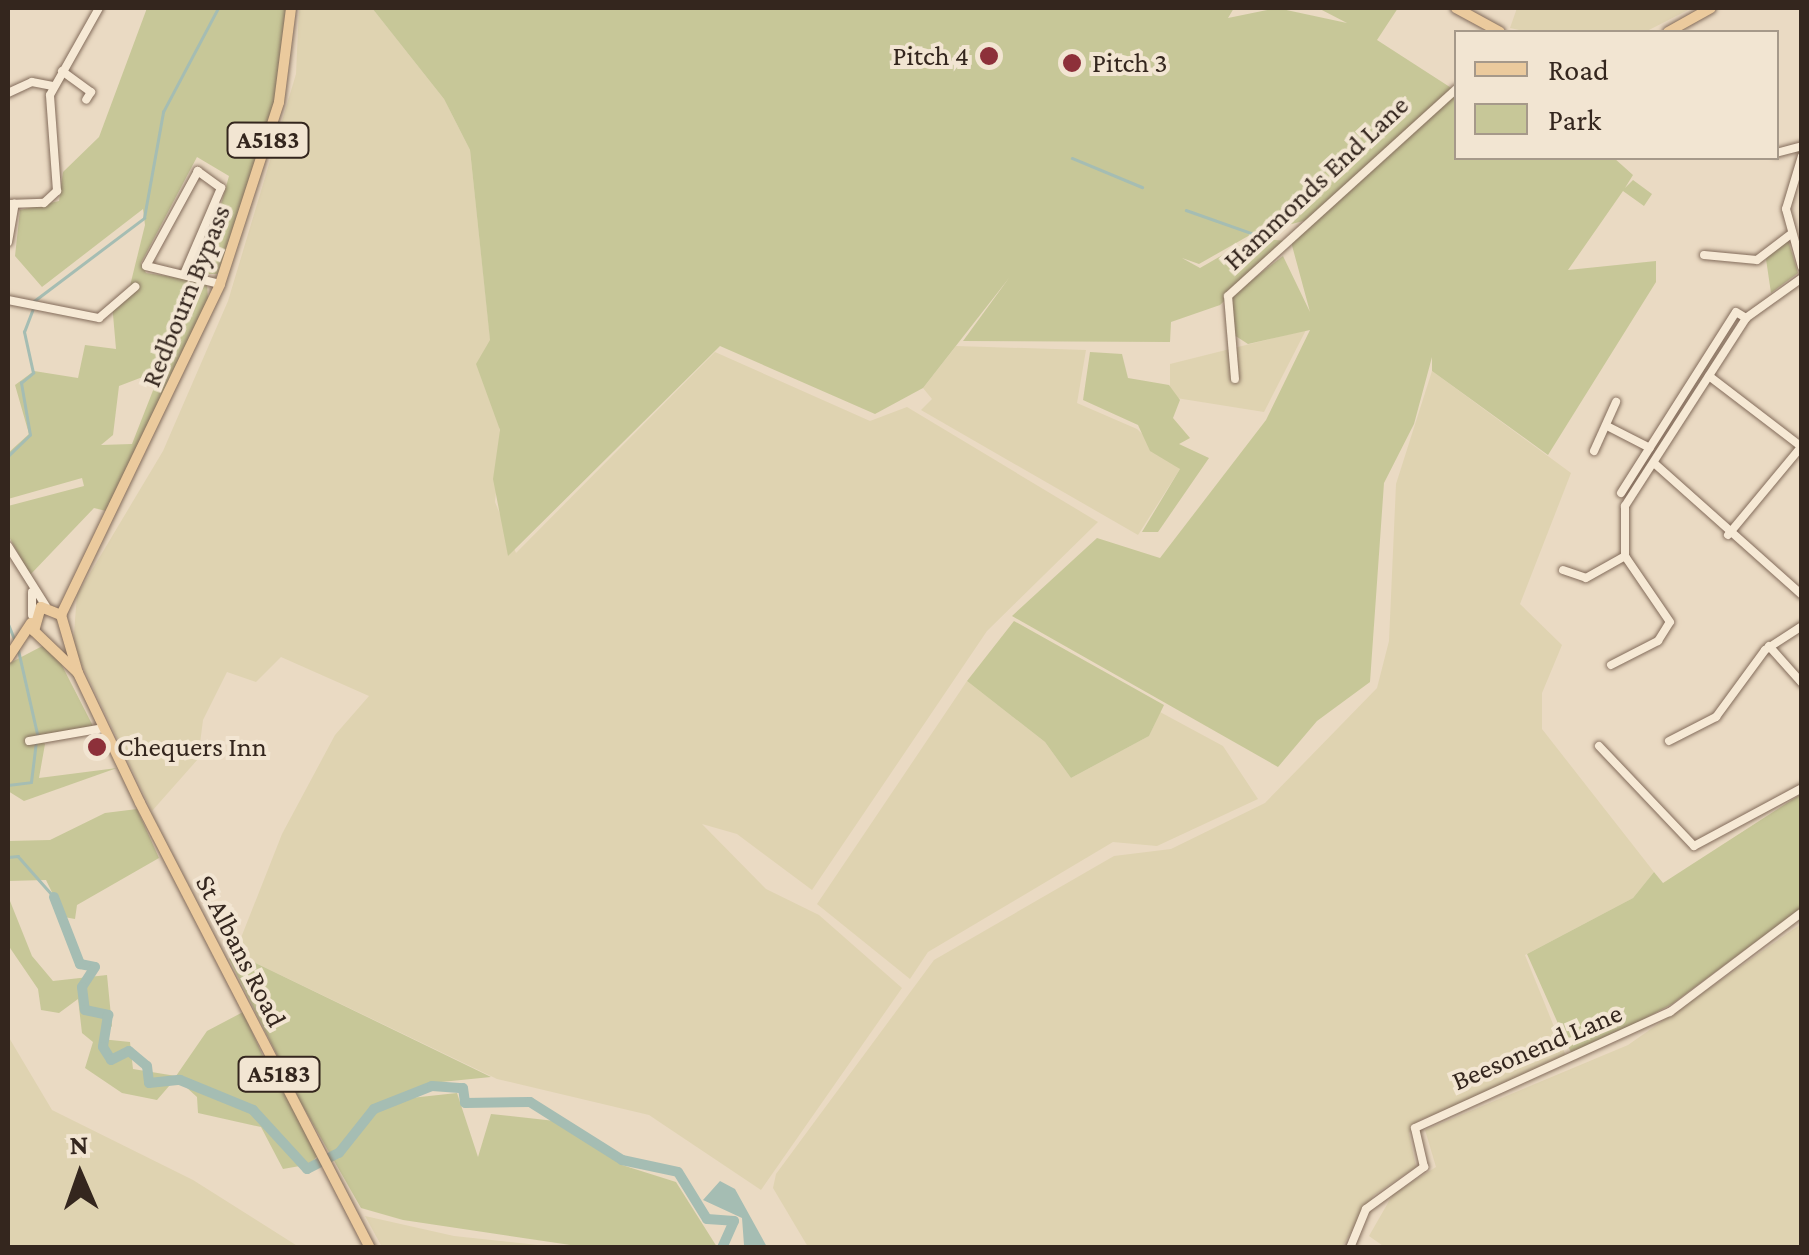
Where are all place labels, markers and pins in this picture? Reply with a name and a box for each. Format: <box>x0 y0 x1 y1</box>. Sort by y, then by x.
place label: Pitch 4 <box>892 39 969 73</box>
marker: Pitch 4 <box>978 45 1000 67</box>
place label: Pitch 3 <box>1092 46 1168 80</box>
marker: Pitch 3 <box>1061 52 1083 74</box>
place label: Chequers Inn <box>117 730 267 764</box>
marker: Chequers Inn <box>86 736 108 758</box>

